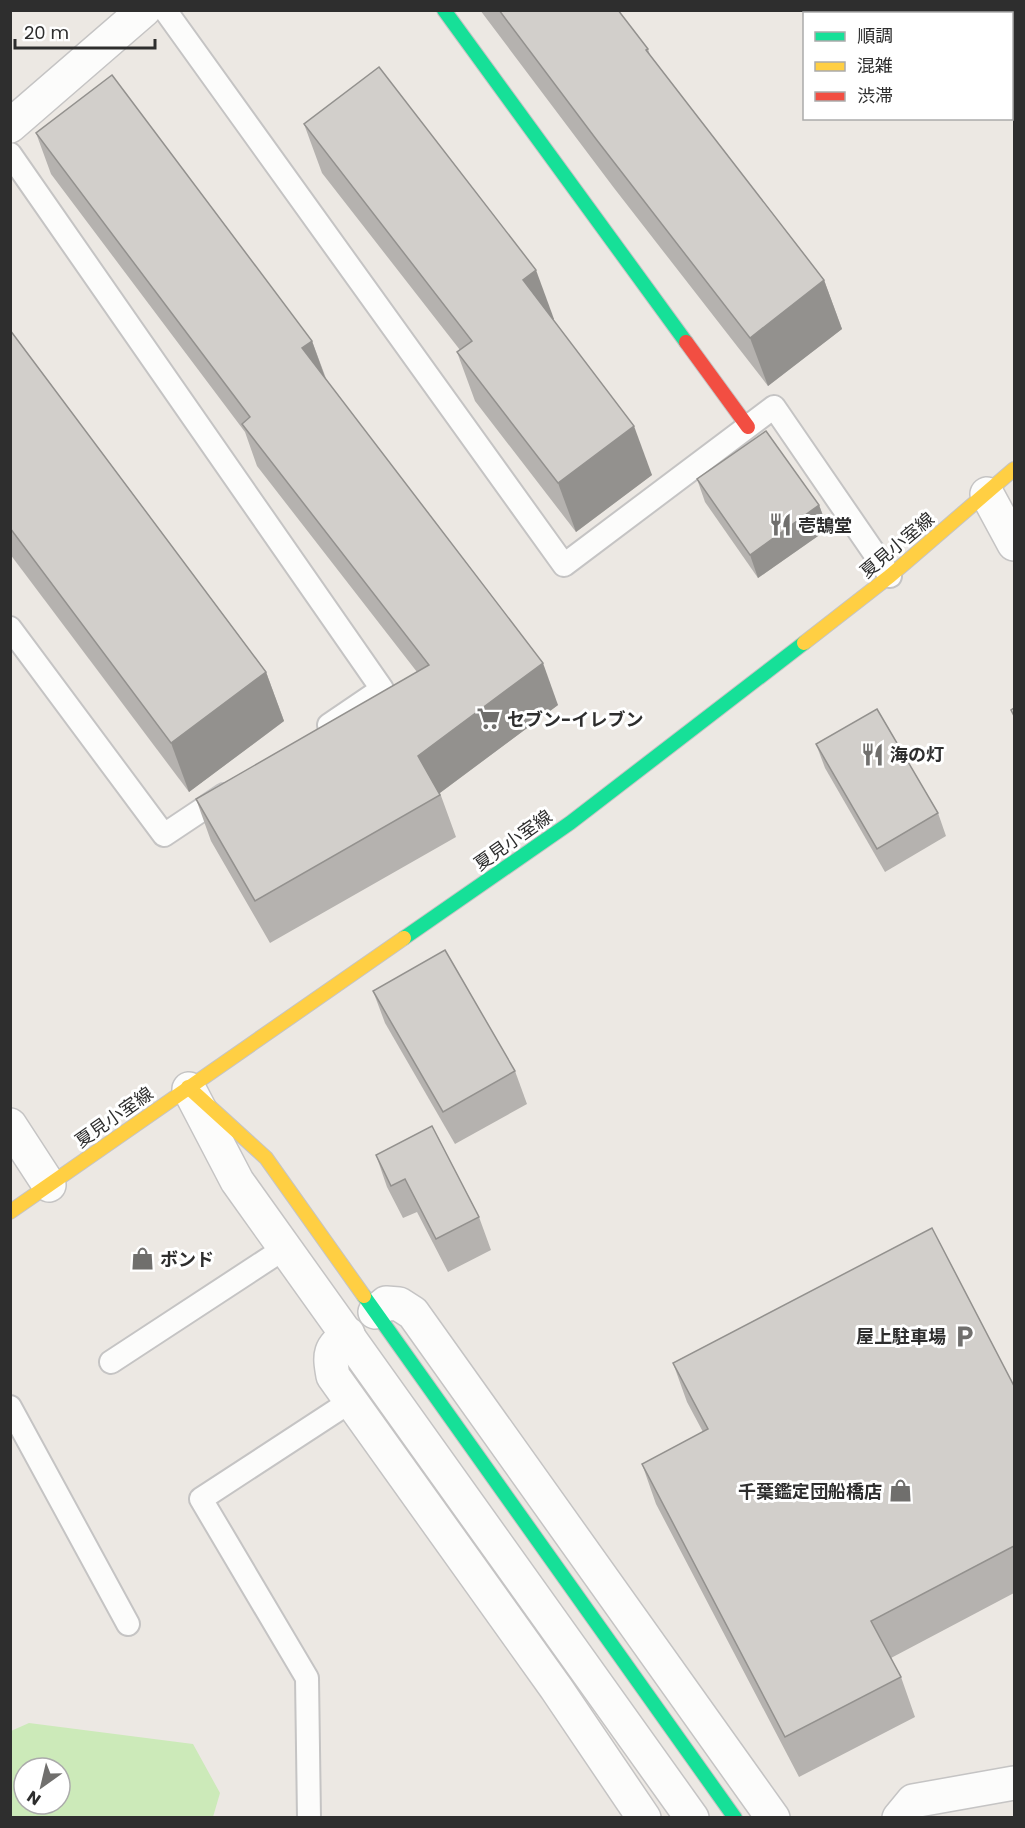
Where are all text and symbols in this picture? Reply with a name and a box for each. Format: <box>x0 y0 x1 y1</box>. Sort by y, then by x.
scale bar <box>15 12 154 50</box>
legend <box>803 12 1013 120</box>
text: 20 m <box>24 20 69 45</box>
text: 順調 <box>857 23 893 48</box>
text: 混雑 <box>857 53 893 78</box>
text: 渋滞 <box>857 83 893 108</box>
street label: 夏見小室線 <box>854 506 940 584</box>
restaurant icon: 壱鵠堂 <box>767 512 793 538</box>
place label: 壱鵠堂 <box>798 513 852 538</box>
supermarket icon: セブン-イレブン <box>476 706 502 732</box>
place label: セブン-イレブン <box>507 707 643 732</box>
restaurant icon: 海の灯 <box>859 741 885 767</box>
place label: 海の灯 <box>890 742 944 767</box>
street label: 夏見小室線 <box>469 804 557 876</box>
street label: 夏見小室線 <box>70 1081 158 1153</box>
shop icon: ボンド <box>129 1246 155 1272</box>
place label: ボンド <box>160 1247 214 1272</box>
parking icon: 屋上駐車場 <box>951 1323 977 1349</box>
place label: 屋上駐車場 <box>856 1324 946 1349</box>
shop icon: 千葉鑑定団船橋店 <box>887 1478 913 1504</box>
place label: 千葉鑑定団船橋店 <box>738 1479 882 1504</box>
north arrow <box>12 1756 72 1816</box>
text: N <box>22 1785 45 1811</box>

